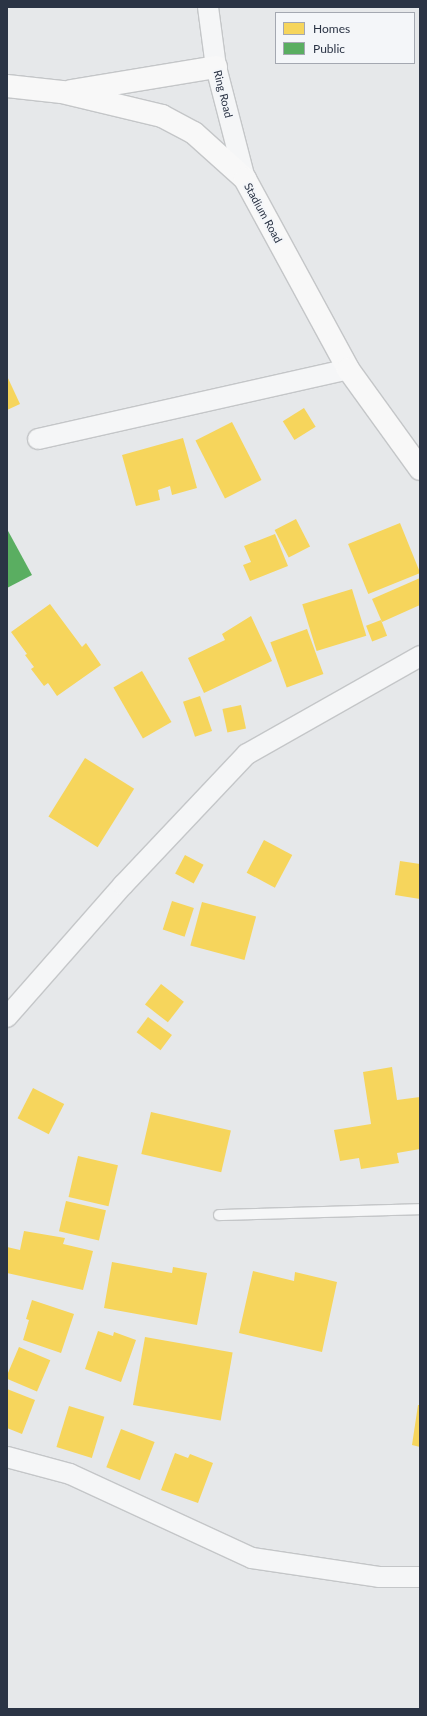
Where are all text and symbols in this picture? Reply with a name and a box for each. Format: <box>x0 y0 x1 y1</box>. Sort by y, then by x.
legend <box>275 12 415 64</box>
text: Homes <box>313 21 350 36</box>
text: Public <box>313 41 345 56</box>
street label: Ring Road <box>211 69 235 119</box>
street label: Stadium Road <box>241 181 285 245</box>

